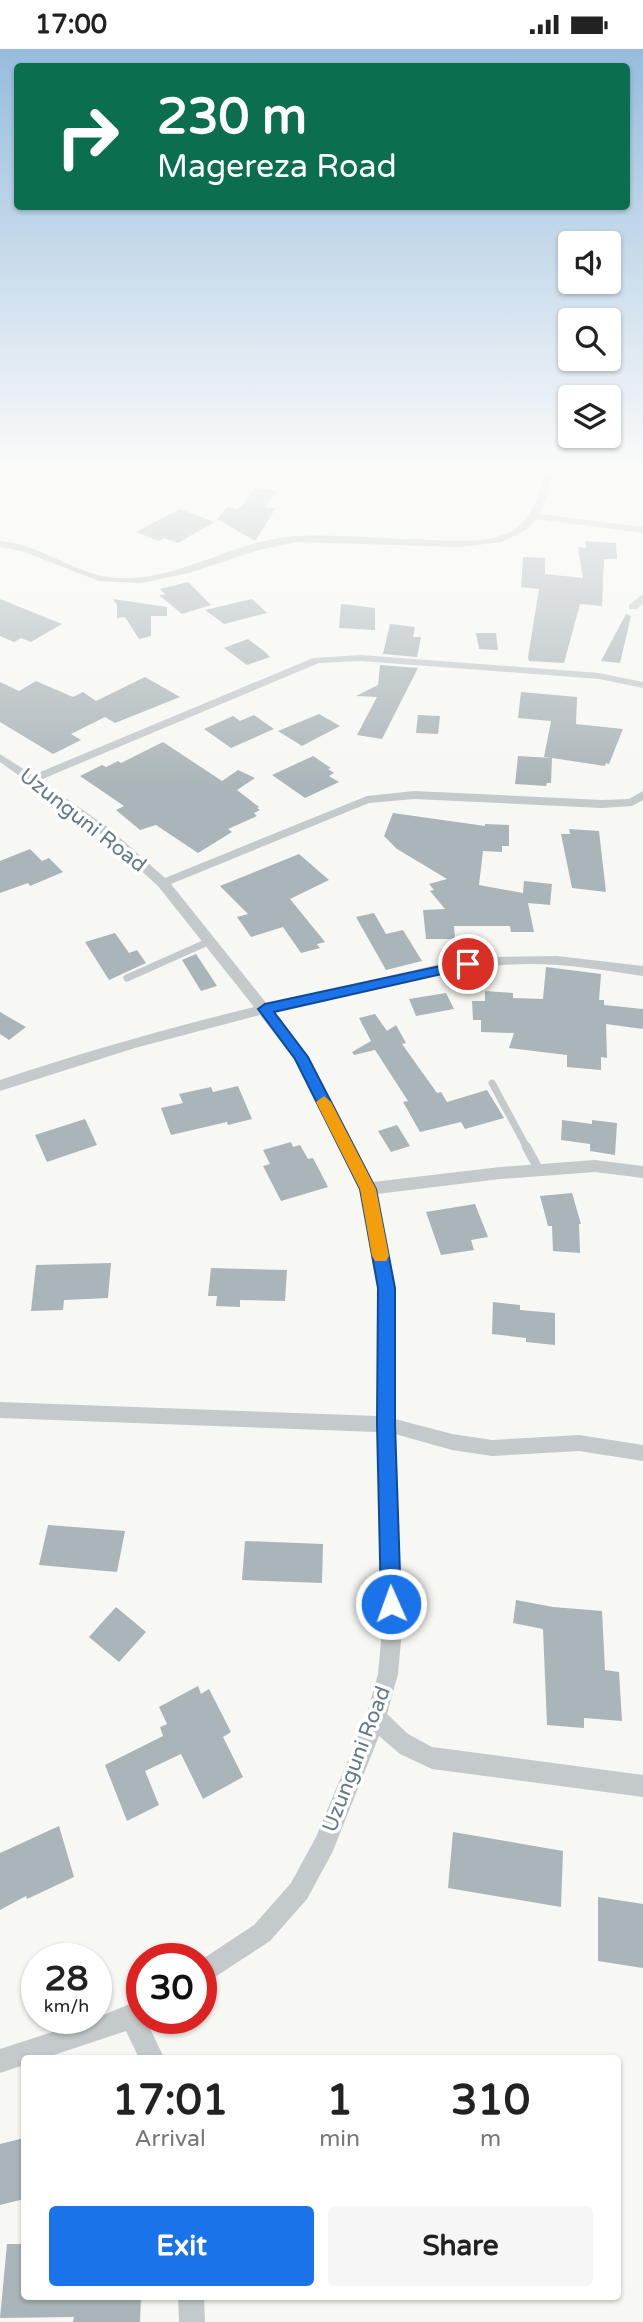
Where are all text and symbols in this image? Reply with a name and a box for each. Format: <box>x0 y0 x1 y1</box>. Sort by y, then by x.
text: 17:00 <box>35 9 107 40</box>
text: 230 m <box>157 88 307 147</box>
icon: right <box>42 91 133 182</box>
text: Magereza Road <box>157 148 397 186</box>
map controls <box>558 231 621 448</box>
button: sound <box>558 231 621 294</box>
button: search <box>558 308 621 371</box>
button: layers <box>558 385 621 448</box>
street label: Uzunguni Road <box>14 763 151 878</box>
pin <box>438 934 498 994</box>
icon: arrive <box>449 945 487 983</box>
position arrow <box>354 1567 428 1641</box>
street label: Uzunguni Road <box>317 1683 396 1836</box>
speed limit sign: 30 <box>126 1943 217 2034</box>
text: 28 <box>45 1958 88 2000</box>
text: km/h <box>44 1995 89 2017</box>
text: 17:01 <box>112 2075 228 2126</box>
text: 1 <box>326 2075 353 2126</box>
text: 310 <box>451 2075 530 2126</box>
text: Arrival <box>135 2125 206 2153</box>
text: min <box>319 2125 360 2153</box>
text: m <box>480 2125 501 2153</box>
button: Exit <box>49 2206 314 2286</box>
button: Share <box>328 2206 593 2286</box>

